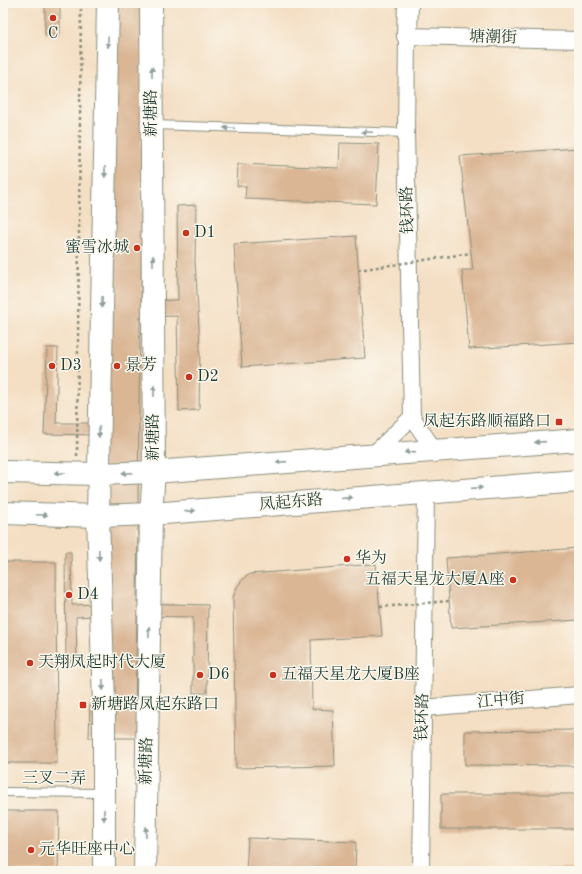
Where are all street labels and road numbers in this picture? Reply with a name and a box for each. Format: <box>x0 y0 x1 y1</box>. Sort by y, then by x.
street label: 塘潮街 <box>469 28 517 46</box>
street label: 新塘路 <box>142 89 160 137</box>
street label: 钱环路 <box>398 186 416 234</box>
street label: 新塘路 <box>144 413 162 461</box>
street label: 凤起东路 <box>258 490 324 514</box>
street label: 江中街 <box>476 689 526 711</box>
street label: 钱环路 <box>413 693 431 741</box>
street label: 新塘路 <box>137 737 155 785</box>
street label: 三叉二弄 <box>22 768 86 788</box>

